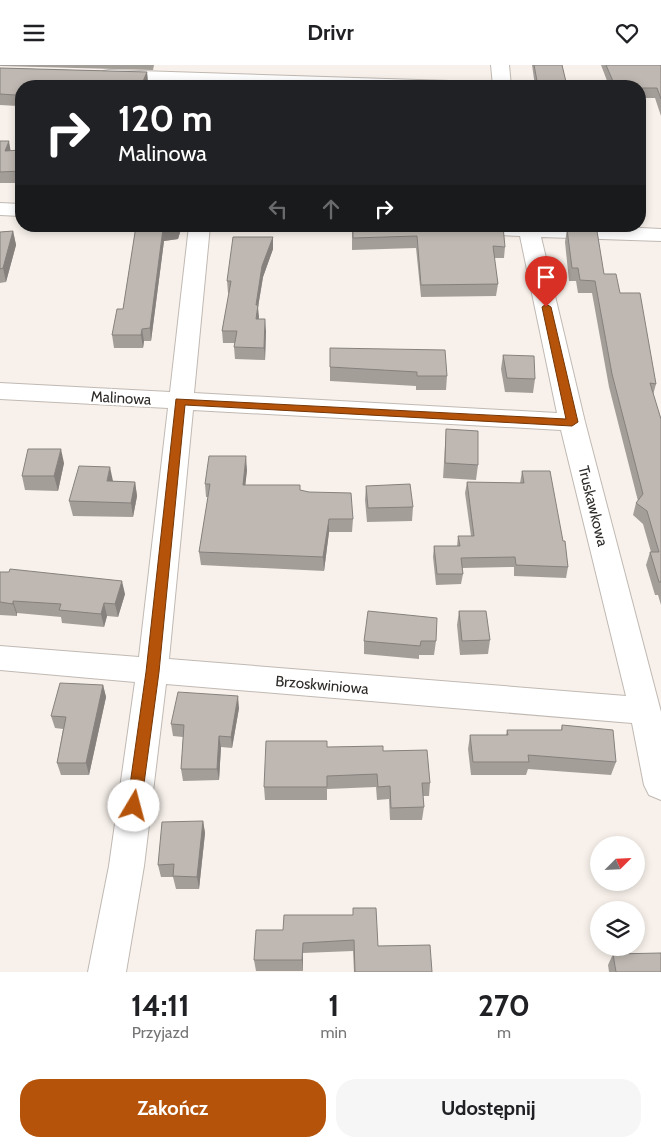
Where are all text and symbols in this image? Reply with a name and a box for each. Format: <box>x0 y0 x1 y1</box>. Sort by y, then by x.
icon: menu <box>20 19 48 47</box>
text: Drivr <box>307 19 354 46</box>
icon: heart <box>613 19 641 47</box>
text: 120 m <box>118 97 212 140</box>
icon: right <box>35 100 100 165</box>
text: Malinowa <box>118 140 207 167</box>
icon: left <box>264 195 292 223</box>
icon: ahead <box>317 195 345 223</box>
icon: right <box>370 195 398 223</box>
pin <box>525 256 567 307</box>
icon: arrive <box>532 263 560 291</box>
street label: Malinowa <box>90 387 153 409</box>
street label: Truskawkowa <box>574 464 612 549</box>
street label: Brzoskwiniowa <box>275 672 370 698</box>
position arrow <box>107 779 159 831</box>
north arrow <box>590 836 645 891</box>
map controls <box>590 836 645 956</box>
button: layers <box>590 901 645 956</box>
text: 14:11 <box>131 987 190 1024</box>
text: 1 <box>328 987 339 1024</box>
text: 270 <box>478 987 530 1024</box>
text: Przyjazd <box>132 1023 189 1042</box>
text: min <box>321 1023 347 1042</box>
text: m <box>497 1023 511 1042</box>
button: Zakończ <box>20 1079 326 1137</box>
button: Udostępnij <box>336 1079 641 1137</box>

